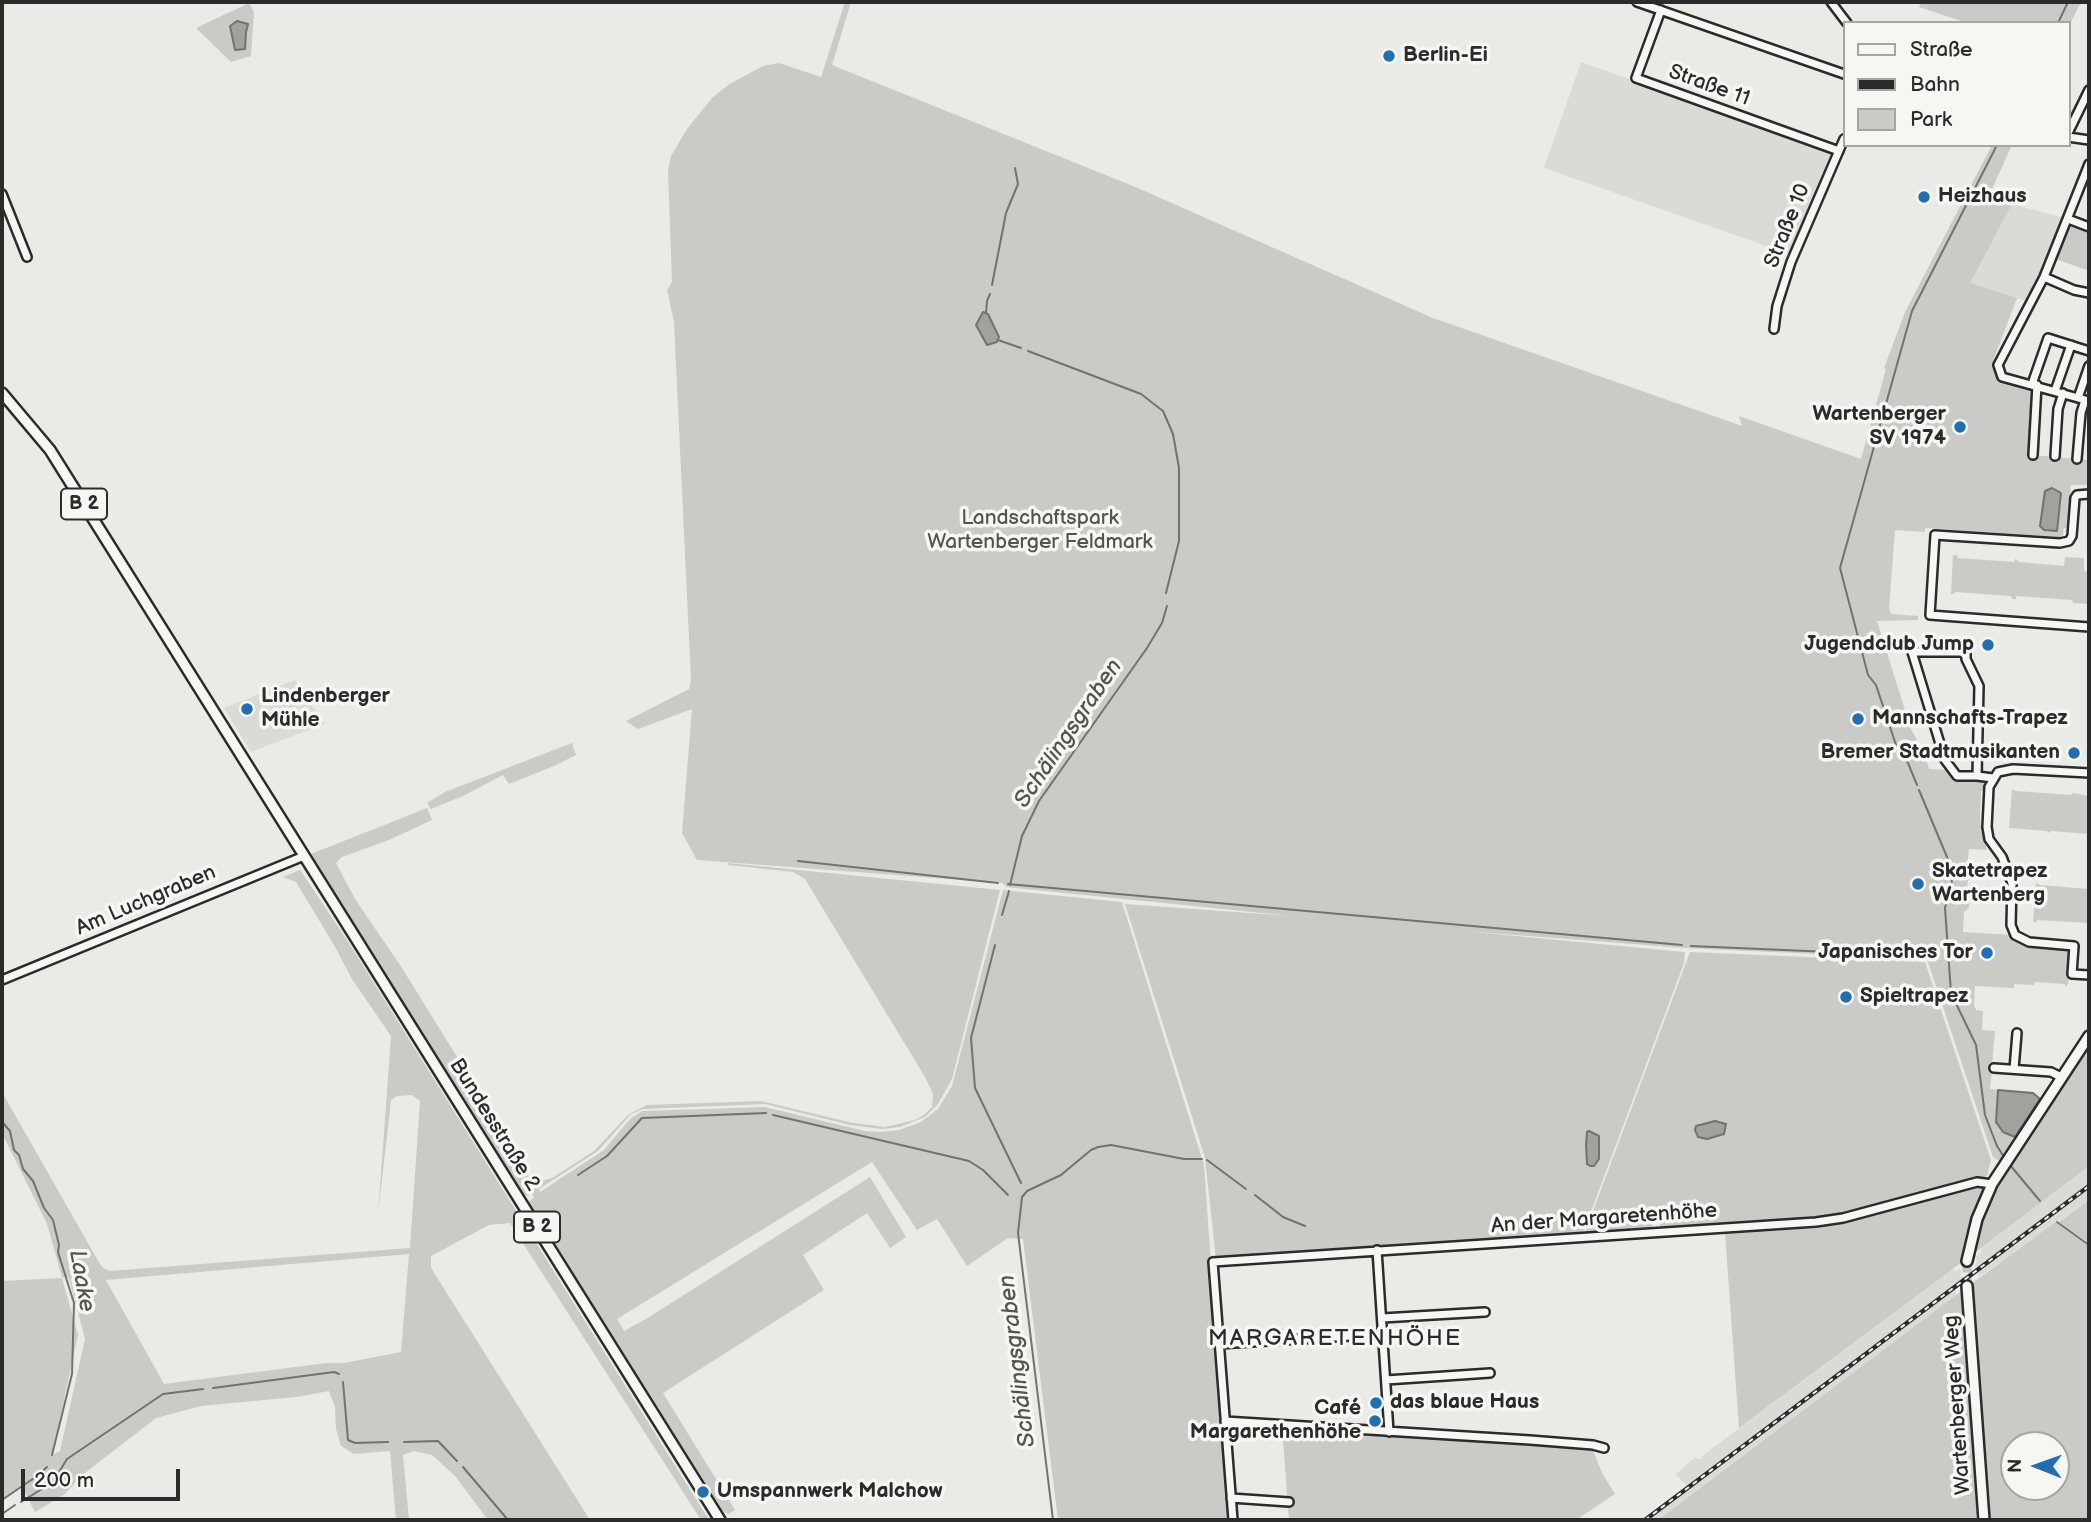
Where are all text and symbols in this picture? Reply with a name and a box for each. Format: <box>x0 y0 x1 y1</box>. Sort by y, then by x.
legend <box>1842 21 2070 147</box>
text: Straße <box>1910 37 1972 62</box>
place label: Berlin-Ei <box>1403 43 1488 69</box>
marker: Berlin-Ei <box>1381 48 1397 64</box>
street label: Straße 11 <box>1665 60 1753 112</box>
text: Bahn <box>1910 72 1960 97</box>
text: Park <box>1910 107 1952 132</box>
street label: Straße 10 <box>1760 180 1816 272</box>
place label: Heizhaus <box>1938 184 2027 210</box>
marker: Heizhaus <box>1916 189 1932 205</box>
place label: Wartenberger SV 1974 <box>1812 402 1946 452</box>
marker: Wartenberger SV 1974 <box>1952 419 1968 435</box>
road number: B 2 <box>61 489 107 520</box>
park label: Landschaftspark Wartenberger Feldmark <box>927 506 1153 556</box>
place label: Jugendclub Jump <box>1804 632 1974 658</box>
marker: Jugendclub Jump <box>1980 637 1996 653</box>
water label: Schälingsgraben <box>1009 654 1129 814</box>
place label: Lindenberger Mühle <box>261 684 390 734</box>
marker: Lindenberger Mühle <box>239 701 255 717</box>
place label: Mannschafts-Trapez <box>1872 706 2068 732</box>
marker: Mannschafts-Trapez <box>1850 711 1866 727</box>
place label: Bremer Stadtmusikanten <box>1820 740 2060 766</box>
marker: Bremer Stadtmusikanten <box>2066 745 2082 761</box>
place label: Skatetrapez Wartenberg <box>1932 859 2048 909</box>
street label: Am Luchgraben <box>72 860 220 942</box>
marker: Skatetrapez Wartenberg <box>1910 876 1926 892</box>
place label: Japanisches Tor <box>1818 940 1973 966</box>
marker: Japanisches Tor <box>1979 945 1995 961</box>
place label: Spieltrapez <box>1860 984 1969 1010</box>
marker: Spieltrapez <box>1838 989 1854 1005</box>
street label: Bundesstraße 2 <box>443 1054 545 1196</box>
street label: An der Margaretenhöhe <box>1490 1199 1718 1239</box>
road number: B 2 <box>514 1212 560 1242</box>
water label: Laake <box>62 1248 100 1314</box>
water label: Schälingsgraben <box>994 1273 1042 1449</box>
street label: Wartenberger Weg <box>1939 1314 1977 1496</box>
district label: MARGARETENHÖHE <box>1210 1325 1460 1353</box>
place label: das blaue Haus <box>1390 1390 1539 1416</box>
marker: das blaue Haus <box>1368 1395 1384 1411</box>
place label: Café Margarethenhöhe <box>1190 1396 1361 1446</box>
marker: Café Margarethenhöhe <box>1367 1413 1383 1429</box>
north arrow <box>2000 1431 2070 1501</box>
scale bar <box>24 1456 184 1500</box>
text: N <box>2004 1458 2027 1473</box>
text: 200 m <box>34 1468 94 1493</box>
place label: Umspannwerk Malchow <box>717 1479 942 1505</box>
marker: Umspannwerk Malchow <box>695 1484 711 1500</box>

